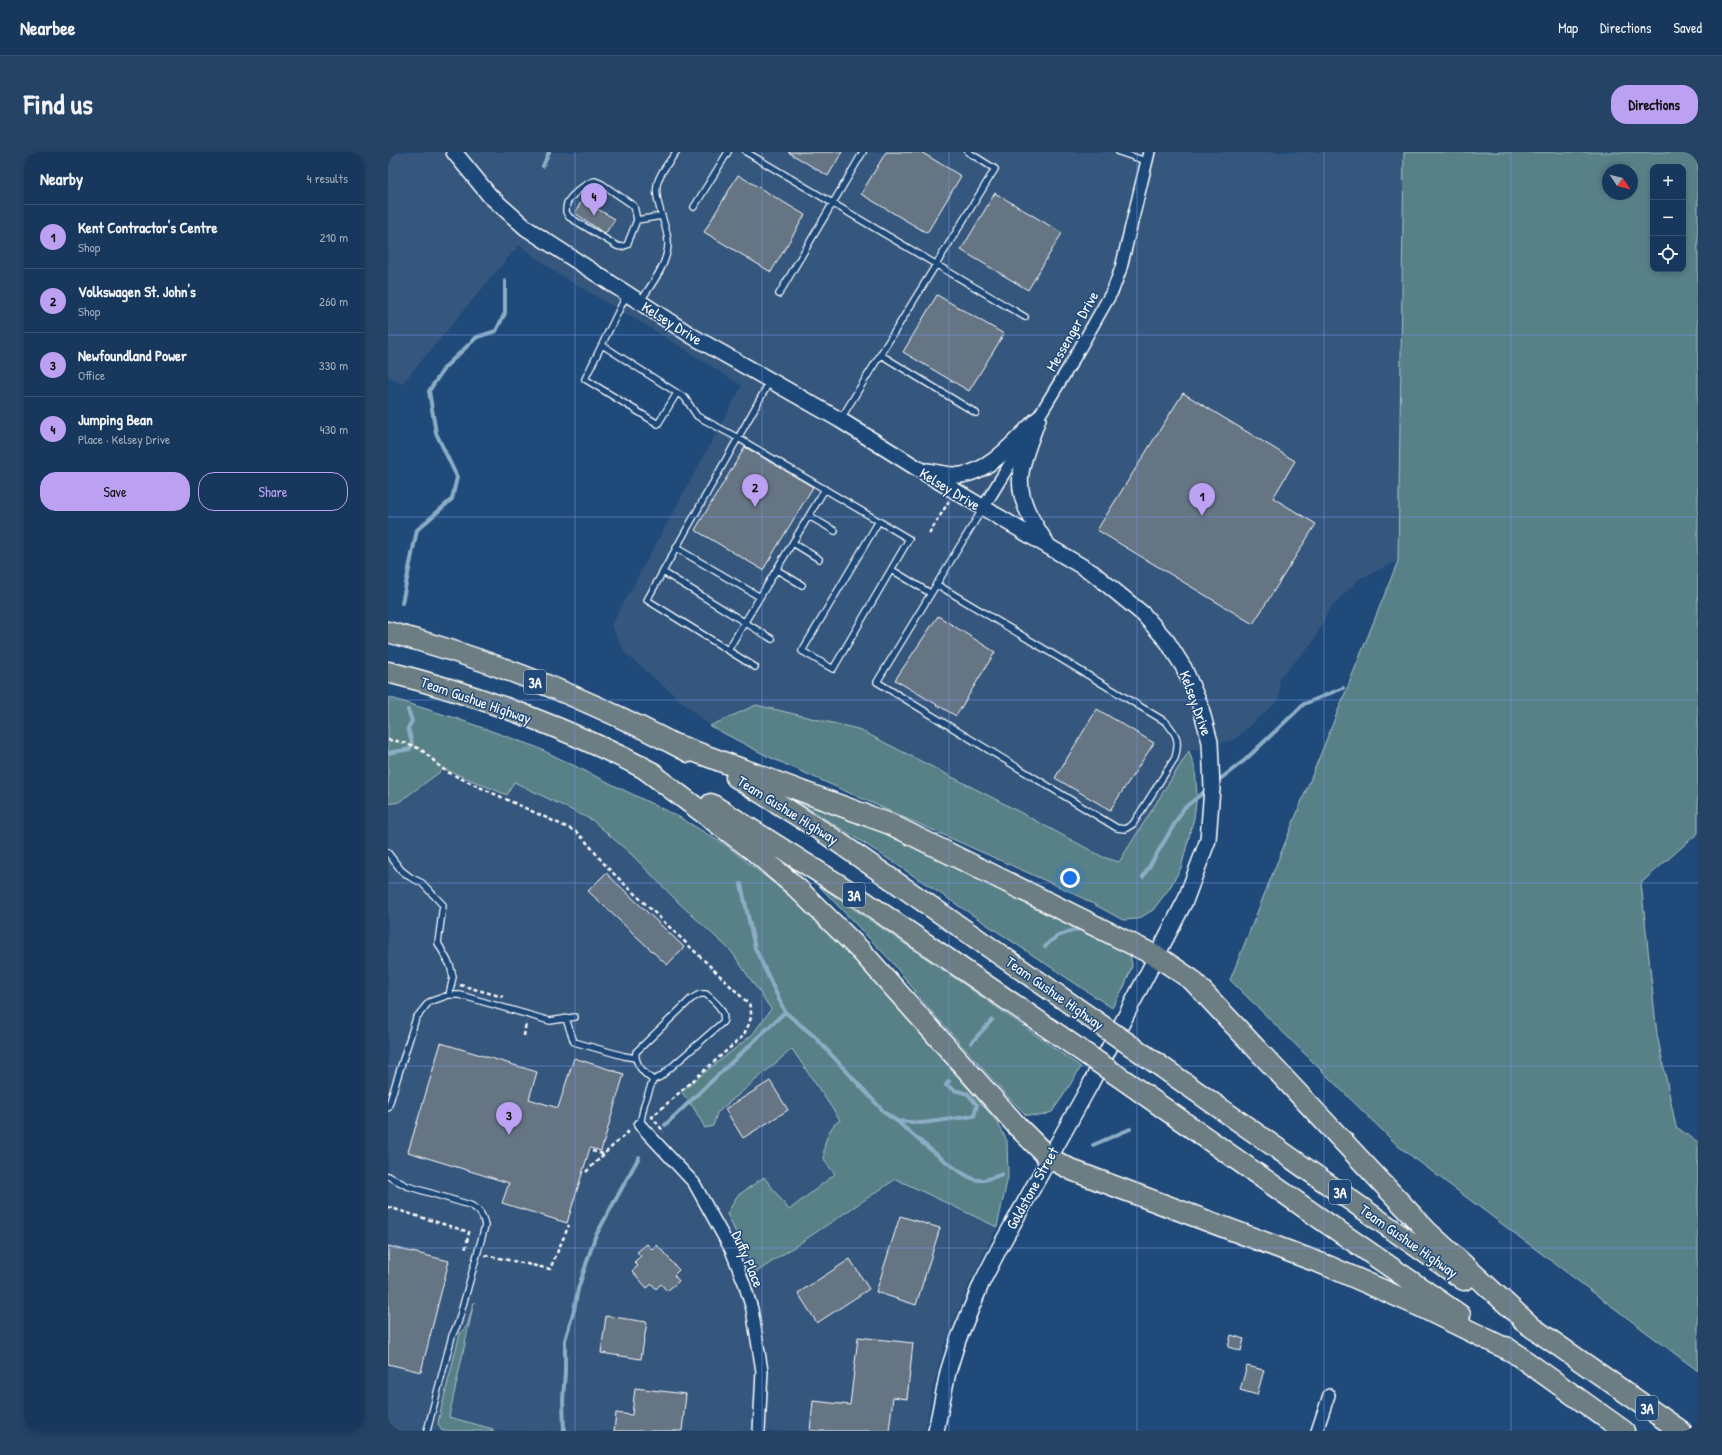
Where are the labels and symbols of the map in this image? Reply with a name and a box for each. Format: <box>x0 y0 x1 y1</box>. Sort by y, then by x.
north arrow <box>1602 164 1638 200</box>
pin: 4 <box>581 183 607 216</box>
street label: Messenger Drive <box>1041 287 1103 375</box>
street label: Kelsey Drive <box>638 296 706 350</box>
street label: Kelsey Drive <box>916 463 984 515</box>
pin: 2 <box>742 474 768 507</box>
pin: 1 <box>1189 483 1215 516</box>
street label: Kelsey Drive <box>1175 668 1217 738</box>
road number: 3A <box>524 670 546 694</box>
street label: Team Gushue Highway <box>418 671 534 729</box>
street label: Team Gushue Highway <box>733 770 843 850</box>
your location <box>1060 868 1080 888</box>
road number: 3A <box>843 883 865 907</box>
street label: Team Gushue Highway <box>1002 951 1108 1035</box>
pin: 3 <box>496 1102 522 1135</box>
street label: Goldstone Street <box>1001 1142 1064 1233</box>
road number: 3A <box>1329 1180 1351 1204</box>
street label: Team Gushue Highway <box>1356 1199 1462 1283</box>
street label: Duffy Place <box>727 1227 769 1291</box>
road number: 3A <box>1636 1396 1658 1420</box>

